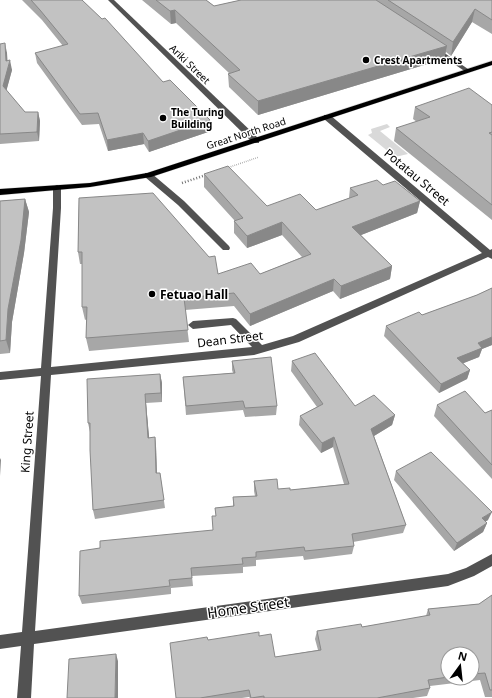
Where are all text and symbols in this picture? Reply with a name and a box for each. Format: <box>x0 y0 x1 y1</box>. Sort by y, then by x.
street label: Ariki Street <box>167 41 214 87</box>
place label: Crest Apartments <box>374 53 462 67</box>
marker: Crest Apartments <box>361 55 371 65</box>
place label: The Turing Building <box>171 105 224 131</box>
marker: The Turing Building <box>158 113 168 123</box>
street label: Great North Road <box>204 114 288 152</box>
street label: Potatau Street <box>381 145 454 210</box>
place label: Fetuao Hall <box>160 286 228 303</box>
marker: Fetuao Hall <box>147 289 157 299</box>
street label: Dean Street <box>196 326 265 351</box>
street label: King Street <box>16 410 38 473</box>
street label: Home Street <box>206 592 290 622</box>
north arrow <box>440 646 480 686</box>
text: N <box>456 647 469 664</box>

